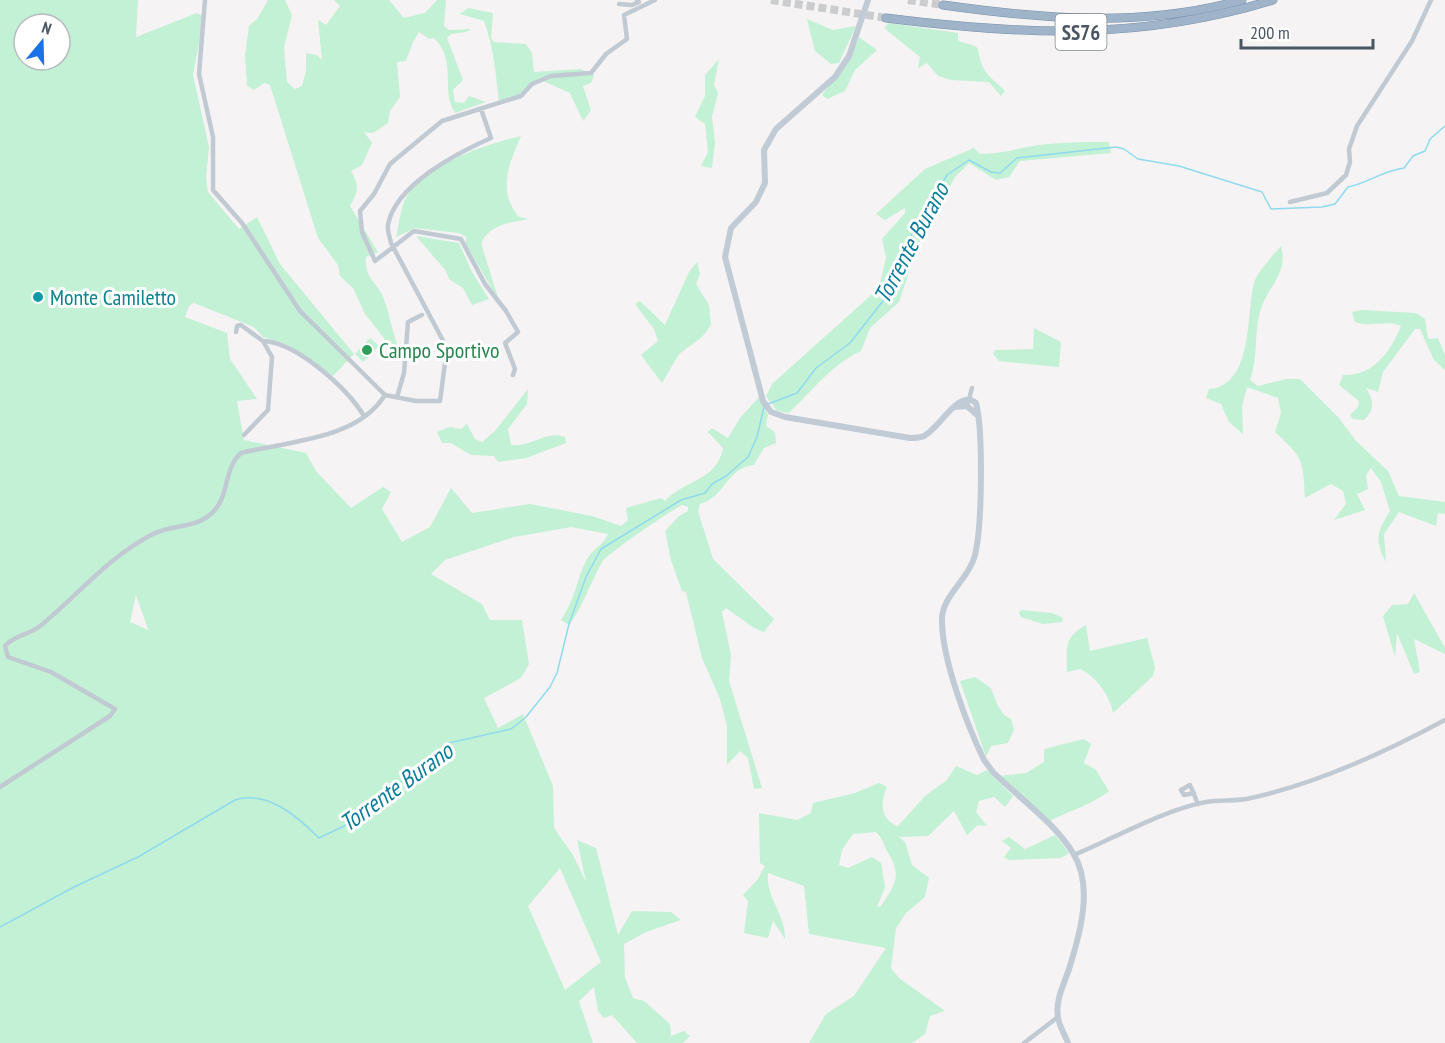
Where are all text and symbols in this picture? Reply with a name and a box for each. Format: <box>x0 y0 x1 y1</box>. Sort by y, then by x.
north arrow <box>12 12 72 72</box>
scale bar <box>1241 12 1373 50</box>
road number: SS76 <box>1056 14 1106 50</box>
text: N <box>40 17 54 39</box>
text: 200 m <box>1250 21 1290 44</box>
water label: Torrente Burano <box>866 176 957 309</box>
place label: Monte Camiletto <box>50 283 176 311</box>
marker: Monte Camiletto <box>31 290 45 304</box>
place label: Campo Sportivo <box>379 336 500 364</box>
marker: Campo Sportivo <box>360 343 374 357</box>
water label: Torrente Burano <box>333 735 460 838</box>

